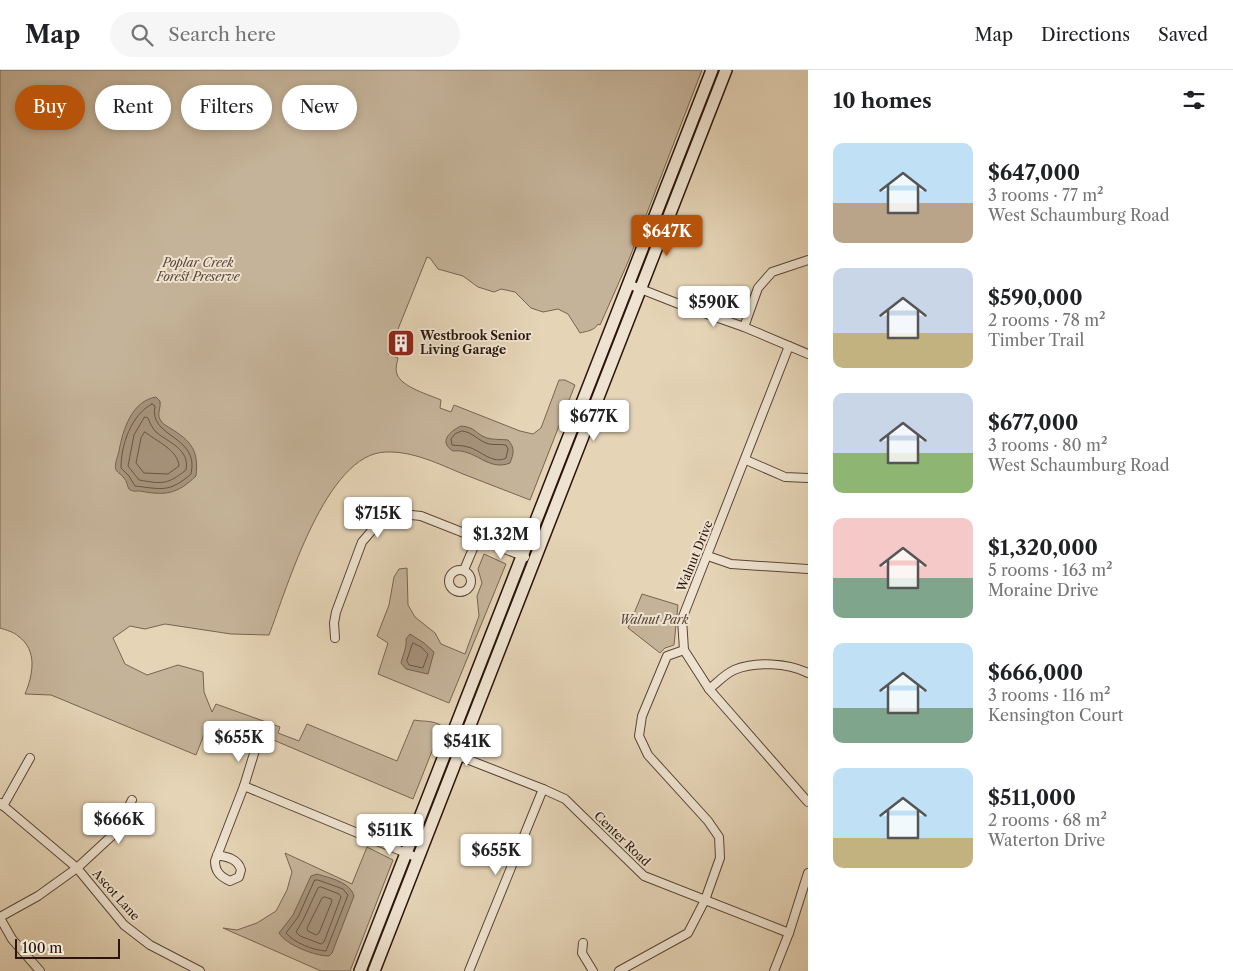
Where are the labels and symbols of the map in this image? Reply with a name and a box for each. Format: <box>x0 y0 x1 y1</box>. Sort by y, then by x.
pin: $647K <box>632 214 702 257</box>
park label: Poplar Creek Forest Preserve <box>155 255 241 284</box>
pin: $590K <box>679 286 749 328</box>
building icon: Westbrook Senior Living Garage <box>386 328 416 358</box>
place label: Westbrook Senior Living Garage <box>419 328 531 357</box>
pin: $677K <box>559 400 629 442</box>
pin: $715K <box>343 496 413 539</box>
pin: $1.32M <box>460 518 542 560</box>
street label: Walnut Drive <box>673 518 716 595</box>
park label: Walnut Park <box>619 612 689 627</box>
pin: $655K <box>204 720 274 763</box>
pin: $541K <box>432 724 502 767</box>
pin: $666K <box>84 802 154 845</box>
street label: Center Road <box>591 808 654 870</box>
pin: $511K <box>355 814 425 856</box>
pin: $655K <box>461 834 531 876</box>
street label: Ascot Lane <box>89 865 143 924</box>
scale bar <box>15 936 120 959</box>

